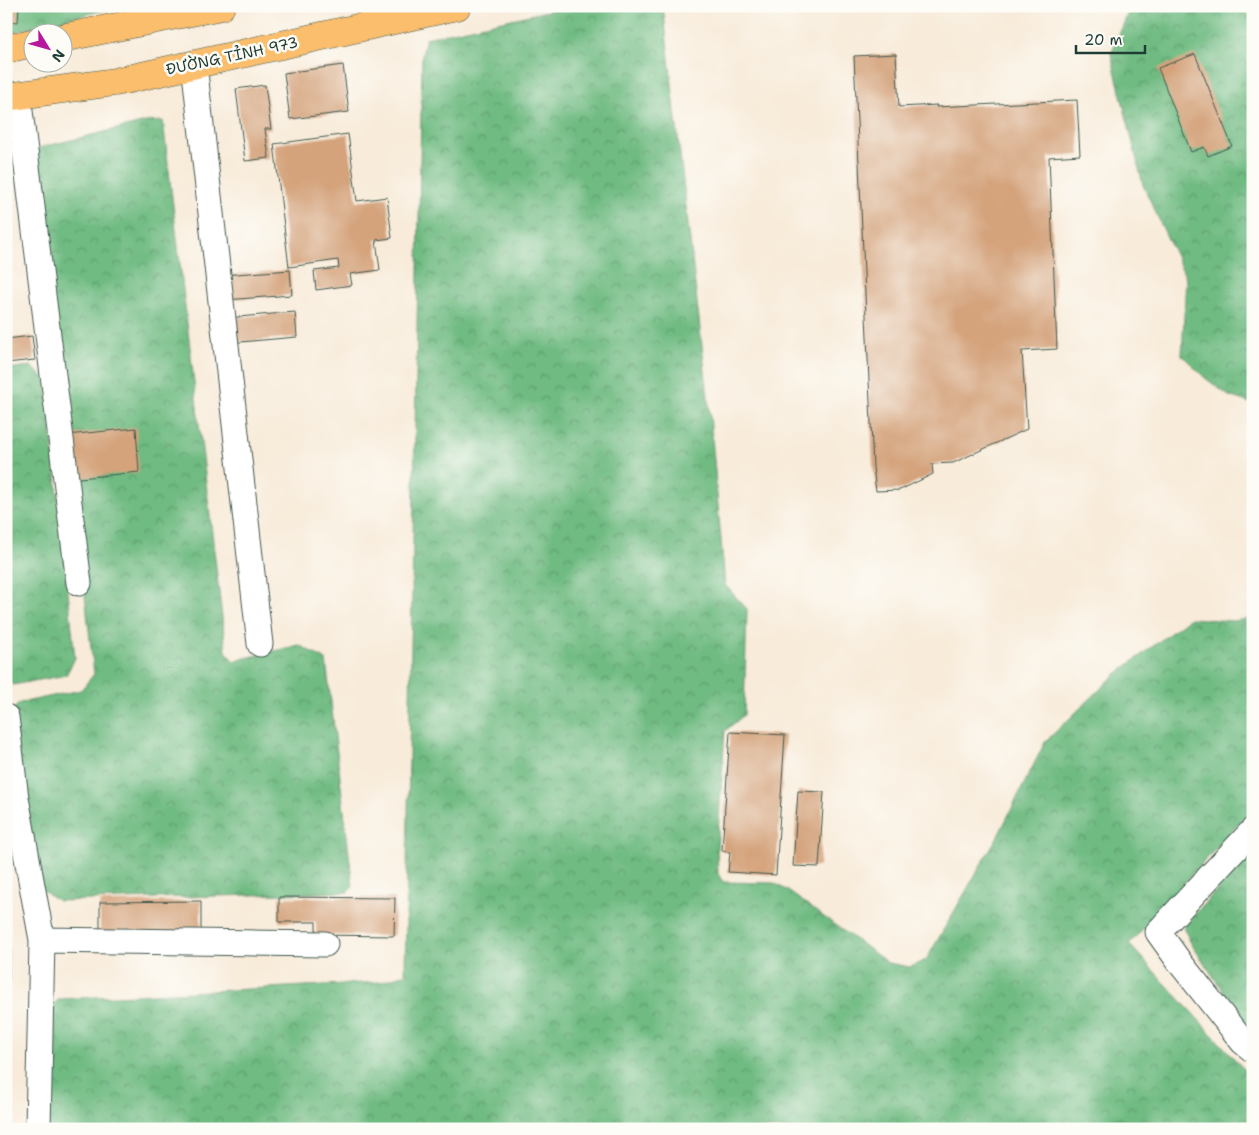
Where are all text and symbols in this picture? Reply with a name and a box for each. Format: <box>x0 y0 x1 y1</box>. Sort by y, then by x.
north arrow <box>22 22 72 72</box>
scale bar <box>1076 22 1145 54</box>
street label: ĐƯỜNG TỈNH 973 <box>164 30 300 80</box>
text: 20 m <box>1084 30 1123 50</box>
text: N <box>48 46 69 66</box>

